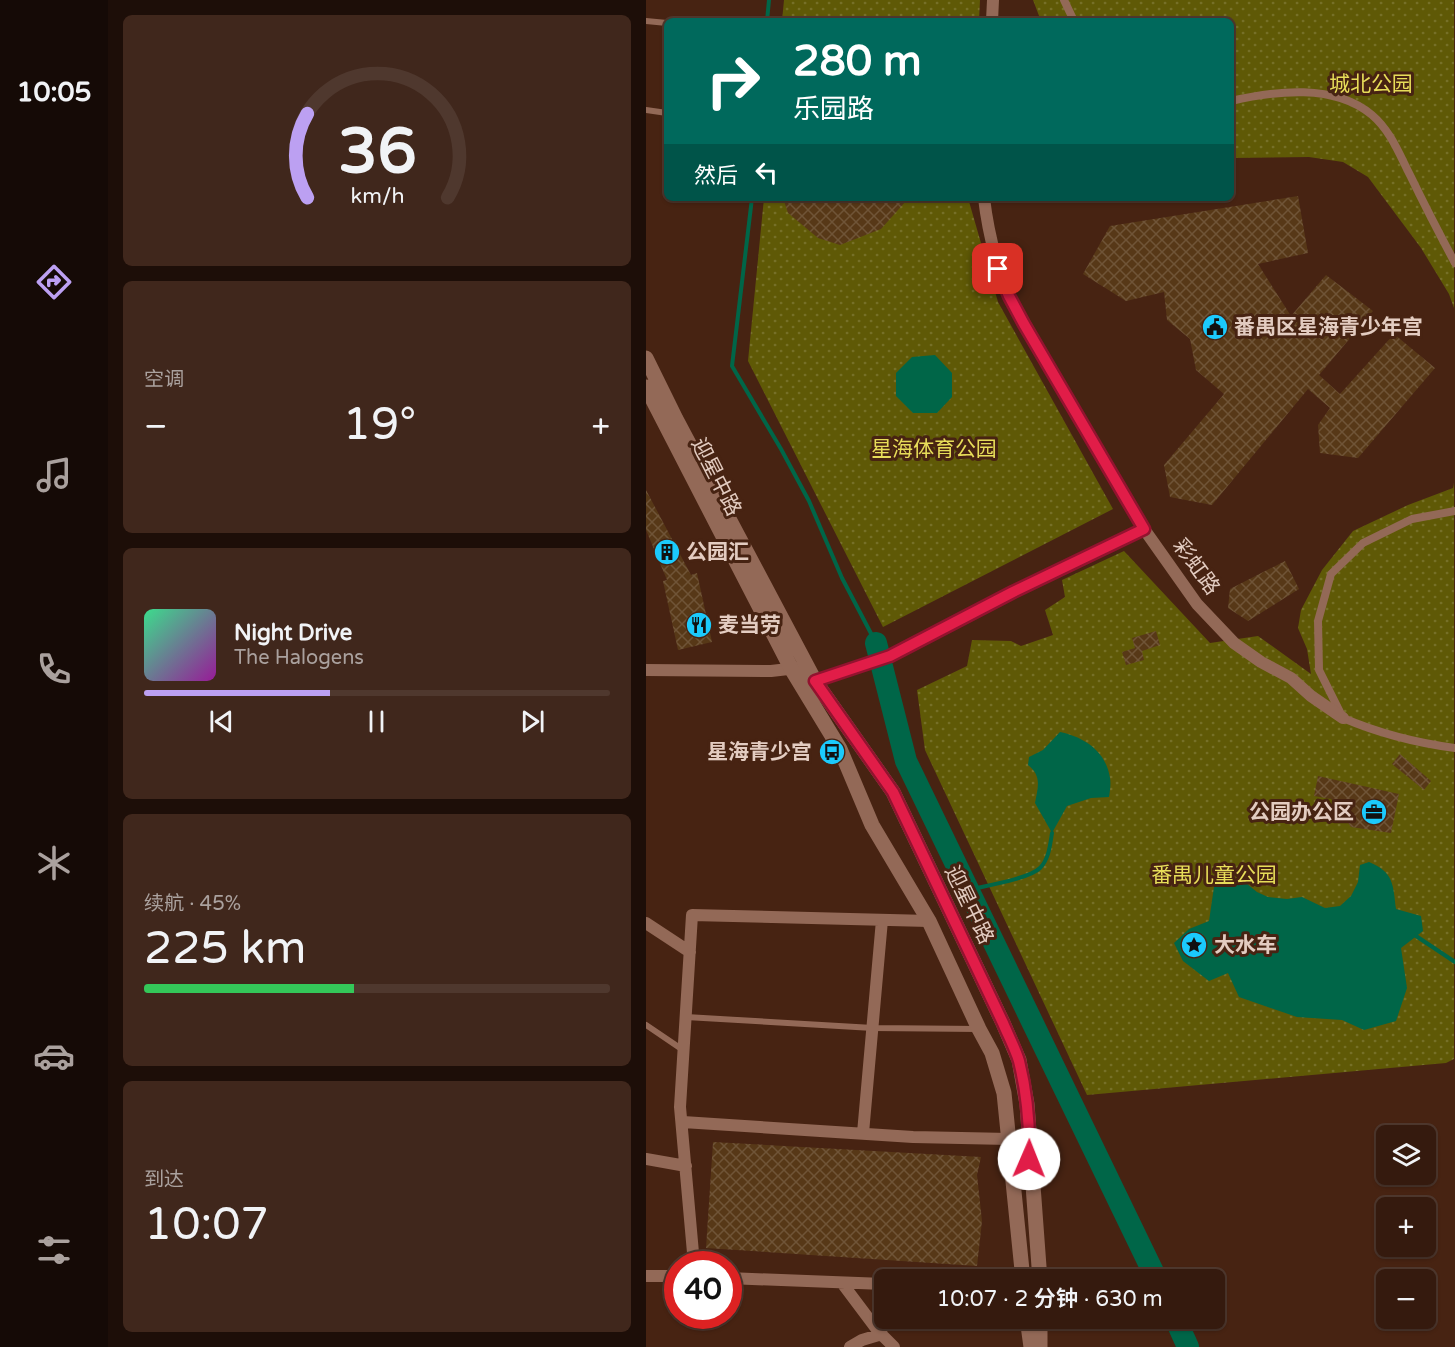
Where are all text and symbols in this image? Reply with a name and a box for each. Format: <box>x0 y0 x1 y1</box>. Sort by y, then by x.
text: 280 m <box>793 36 922 87</box>
icon: right <box>694 42 772 120</box>
park label: 城北公园 <box>1329 72 1413 97</box>
text: 10:05 <box>17 76 91 109</box>
text: 乐园路 <box>793 93 874 126</box>
text: 36 <box>338 115 416 190</box>
icon: left <box>750 156 783 189</box>
text: 然后 <box>694 163 738 189</box>
text: km/h <box>350 183 404 209</box>
pin <box>972 243 1023 294</box>
icon: arrive <box>981 252 1014 285</box>
icon: directions <box>33 261 75 303</box>
public building icon: 番禺区星海青少年宫 <box>1200 312 1230 342</box>
place label: 番禺区星海青少年宫 <box>1234 315 1423 340</box>
text: 空调 <box>144 368 184 392</box>
text: 19° <box>343 398 416 452</box>
text: − <box>144 407 168 446</box>
text: + <box>591 407 610 446</box>
street label: 迎星中路 <box>686 434 746 520</box>
park label: 星海体育公园 <box>871 437 997 462</box>
icon: music <box>33 454 75 496</box>
street label: 彩虹路 <box>1167 534 1225 600</box>
building icon: 公园汇 <box>652 537 682 567</box>
place label: 公园汇 <box>686 540 749 565</box>
restaurant icon: 麦当劳 <box>684 610 714 640</box>
place label: 麦当劳 <box>718 613 781 638</box>
text: Night Drive <box>234 620 352 646</box>
text: The Halogens <box>234 646 364 670</box>
icon: phone <box>33 648 75 690</box>
icon: previous <box>205 705 238 738</box>
icon: pause <box>360 705 393 738</box>
icon: next <box>516 705 549 738</box>
bus stop icon: 星海青少宫 <box>817 737 847 767</box>
place label: 星海青少宫 <box>707 740 812 765</box>
office icon: 公园办公区 <box>1359 797 1389 827</box>
place label: 公园办公区 <box>1249 800 1354 825</box>
icon: climate <box>33 842 75 884</box>
street label: 迎星中路 <box>939 862 999 948</box>
park label: 番禺儿童公园 <box>1151 863 1277 888</box>
text: 续航 · 45% <box>144 892 241 916</box>
text: 225 km <box>144 922 306 976</box>
place icon: 大水车 <box>1179 930 1209 960</box>
place label: 大水车 <box>1214 933 1277 958</box>
icon: car <box>33 1035 75 1077</box>
map controls <box>1376 1125 1436 1329</box>
button: layers <box>1376 1125 1436 1185</box>
position arrow <box>997 1127 1061 1191</box>
text: 到达 <box>144 1168 184 1192</box>
button: + <box>1376 1197 1436 1257</box>
text: 10:07 <box>144 1198 269 1252</box>
icon: filters <box>33 1229 75 1271</box>
speed limit sign: 40 <box>664 1251 742 1329</box>
button: − <box>1376 1269 1436 1329</box>
text: 10:07 · 2 分钟 · 630 m <box>936 1286 1163 1312</box>

